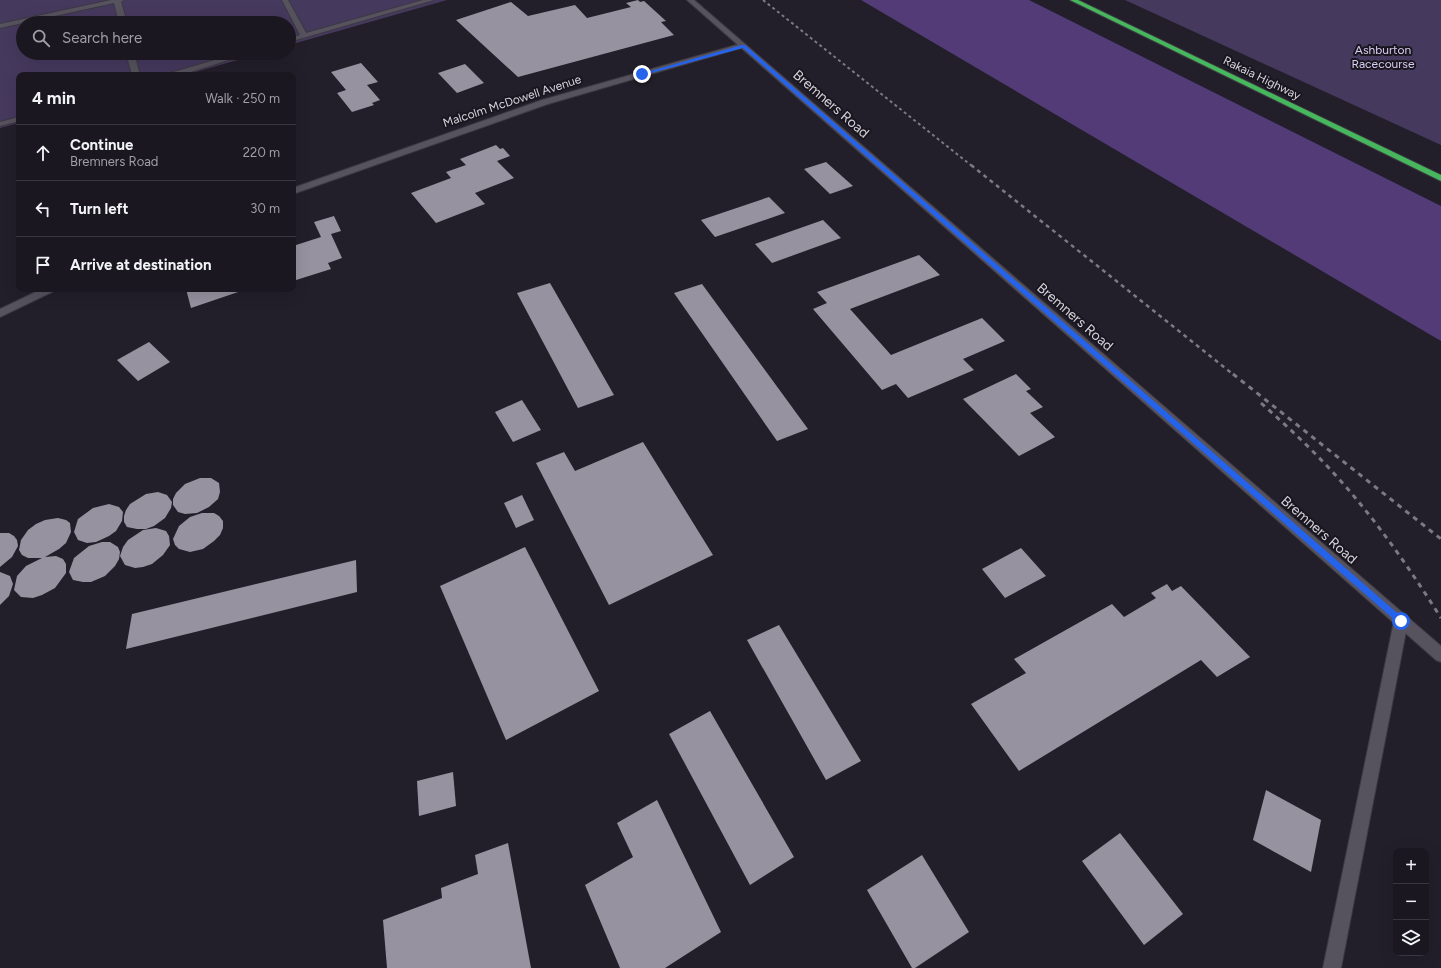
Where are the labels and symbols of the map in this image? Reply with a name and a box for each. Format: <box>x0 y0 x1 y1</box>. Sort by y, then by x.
park label: Ashburton Racecourse <box>1351 43 1415 71</box>
street label: Rakaia Highway <box>1221 53 1304 103</box>
route end <box>633 65 651 83</box>
street label: Bremners Road <box>789 66 873 142</box>
street label: Malcolm McDowell Avenue <box>441 72 583 130</box>
street label: Bremners Road <box>1033 279 1117 355</box>
street label: Bremners Road <box>1277 492 1361 568</box>
route start <box>1392 612 1410 630</box>

